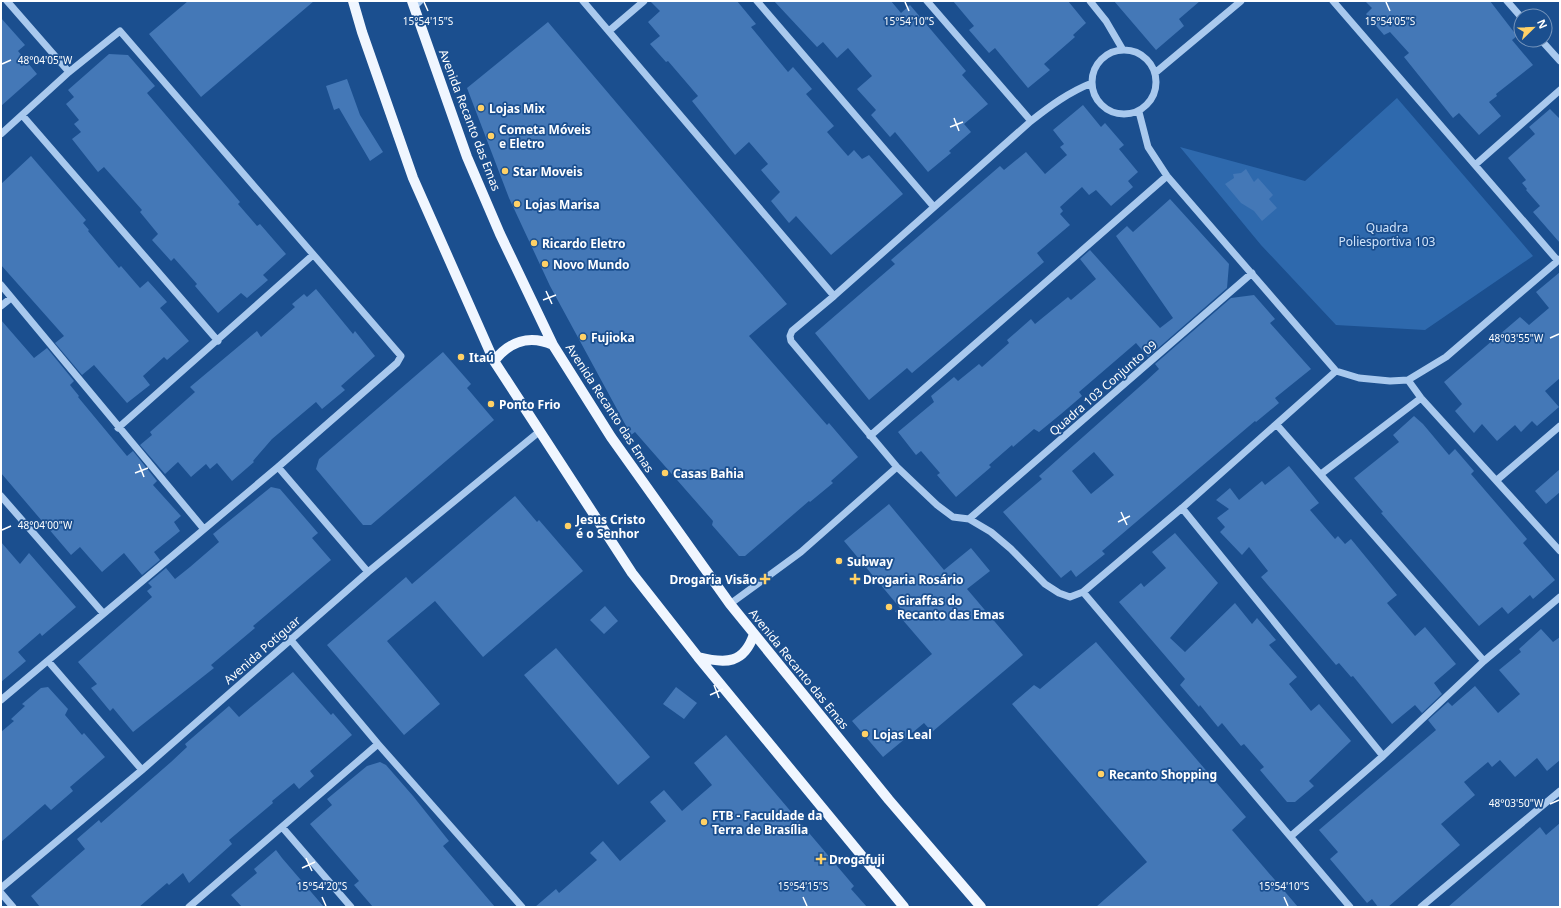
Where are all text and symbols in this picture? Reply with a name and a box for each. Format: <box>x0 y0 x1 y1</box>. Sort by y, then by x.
north arrow <box>1513 8 1553 48</box>
text: 15°54'15"S <box>403 14 454 28</box>
text: 15°54'10"S <box>884 14 935 28</box>
text: 15°54'05"S <box>1365 14 1416 28</box>
text: N <box>1534 17 1551 31</box>
street label: Avenida Recanto das Emas <box>435 47 505 194</box>
text: 48°04'05"W <box>18 53 73 67</box>
place label: Lojas Mix <box>489 100 545 117</box>
marker: Lojas Mix <box>476 103 486 113</box>
place label: Cometa Móveis e Eletro <box>499 121 591 152</box>
marker: Cometa Móveis e Eletro <box>486 131 496 141</box>
place label: Star Moveis <box>513 163 583 180</box>
marker: Star Moveis <box>500 166 510 176</box>
place label: Lojas Marisa <box>525 196 600 213</box>
marker: Lojas Marisa <box>512 199 522 209</box>
park label: Quadra Poliesportiva 103 <box>1339 219 1436 250</box>
place label: Ricardo Eletro <box>542 235 625 252</box>
marker: Ricardo Eletro <box>529 238 539 248</box>
place label: Novo Mundo <box>553 256 630 273</box>
marker: Novo Mundo <box>540 259 550 269</box>
place label: Fujioka <box>591 329 635 346</box>
text: 48°03'55"W <box>1489 331 1544 345</box>
marker: Fujioka <box>578 332 588 342</box>
street label: Quadra 103 Conjunto 09 <box>1045 336 1161 440</box>
street label: Avenida Recanto das Emas <box>562 340 658 476</box>
place label: Itaú <box>469 349 494 366</box>
marker: Itaú <box>456 352 466 362</box>
place label: Ponto Frio <box>499 396 561 413</box>
marker: Ponto Frio <box>486 399 496 409</box>
place label: Casas Bahia <box>673 465 744 482</box>
marker: Casas Bahia <box>660 468 670 478</box>
place label: Jesus Cristo é o Senhor <box>575 511 646 542</box>
text: 48°04'00"W <box>18 518 73 532</box>
marker: Jesus Cristo é o Senhor <box>563 521 573 531</box>
place label: Subway <box>847 553 893 570</box>
marker: Subway <box>834 556 844 566</box>
place label: Drogaria Visão <box>669 571 757 588</box>
place label: Drogaria Rosário <box>863 571 963 588</box>
marker: Drogaria Visão <box>760 574 770 584</box>
marker: Drogaria Rosário <box>850 574 860 584</box>
place label: Giraffas do Recanto das Emas <box>897 592 1005 623</box>
marker: Giraffas do Recanto das Emas <box>884 602 894 612</box>
street label: Avenida Recanto das Emas <box>745 605 853 733</box>
street label: Avenida Potiguar <box>220 612 304 688</box>
place label: Lojas Leal <box>873 726 932 743</box>
marker: Lojas Leal <box>860 729 870 739</box>
place label: Recanto Shopping <box>1109 766 1217 783</box>
marker: Recanto Shopping <box>1096 769 1106 779</box>
text: 48°03'50"W <box>1489 796 1544 810</box>
place label: FTB - Faculdade da Terra de Brasília <box>712 807 822 838</box>
marker: FTB - Faculdade da Terra de Brasília <box>699 817 709 827</box>
place label: Drogafuji <box>829 851 885 868</box>
marker: Drogafuji <box>816 854 826 864</box>
text: 15°54'20"S <box>297 879 348 893</box>
text: 15°54'15"S <box>778 879 829 893</box>
text: 15°54'10"S <box>1259 879 1310 893</box>

